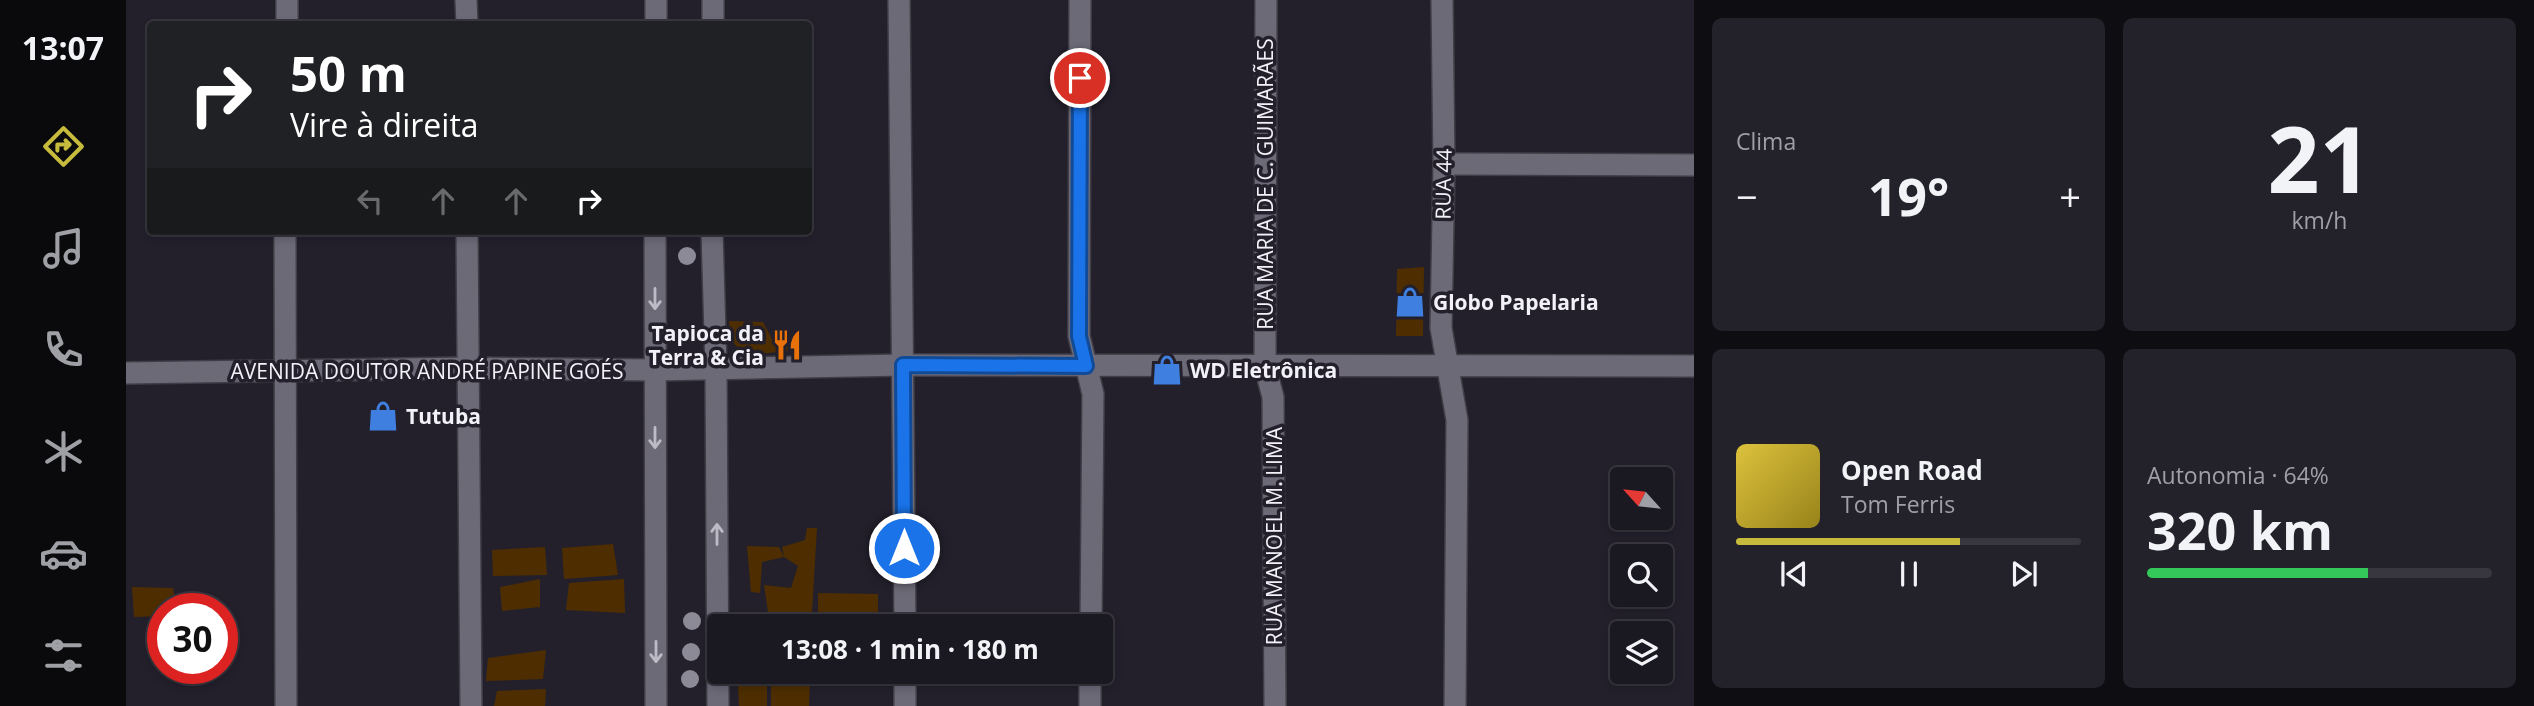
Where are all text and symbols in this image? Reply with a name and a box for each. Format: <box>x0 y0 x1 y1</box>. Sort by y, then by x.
text: 13:07 <box>22 26 104 69</box>
street label: RUA MARIA DE C. GUIMARÃES <box>1251 38 1279 330</box>
text: 50 m <box>290 40 407 106</box>
pin <box>1050 48 1110 108</box>
icon: right <box>175 49 266 140</box>
icon: arrive <box>1061 59 1099 97</box>
text: 21 <box>2267 96 2372 220</box>
text: Vire à direita <box>290 103 479 146</box>
icon: directions <box>39 122 88 171</box>
text: Clima <box>1736 125 1796 157</box>
street label: RUA 44 <box>1428 148 1458 220</box>
text: 19° <box>1868 160 1949 231</box>
text: − <box>1736 170 1758 222</box>
text: + <box>2059 170 2081 222</box>
icon: left <box>351 182 389 220</box>
icon: ahead <box>424 182 462 220</box>
icon: ahead <box>497 182 535 220</box>
icon: right <box>570 182 608 220</box>
text: km/h <box>2292 204 2347 236</box>
icon: music <box>39 224 88 273</box>
shop icon: Globo Papelaria <box>1393 285 1427 319</box>
one-way arrow <box>648 287 662 310</box>
place label: Globo Papelaria <box>1433 288 1599 316</box>
place label: Tapioca da Terra & Cia <box>649 319 764 371</box>
icon: phone <box>39 325 88 374</box>
restaurant icon: Tapioca da Terra & Cia <box>770 328 804 362</box>
shop icon: WD Eletrônica <box>1150 353 1184 387</box>
place label: WD Eletrônica <box>1190 356 1337 384</box>
street label: AVENIDA DOUTOR ANDRÉ PAPINE GOÉS <box>231 357 623 385</box>
shop icon: Tutuba <box>366 399 400 433</box>
place label: Tutuba <box>406 402 481 430</box>
one-way arrow <box>648 426 662 449</box>
street label: RUA MANOEL M. LIMA <box>1260 426 1288 645</box>
icon: climate <box>39 427 88 476</box>
text: Open Road <box>1841 452 1983 488</box>
text: Autonomia · 64% <box>2147 459 2329 491</box>
north arrow <box>1610 467 1673 530</box>
map controls <box>1610 467 1673 684</box>
text: Tom Ferris <box>1841 488 1955 520</box>
text: 320 km <box>2147 494 2333 565</box>
position arrow <box>867 511 941 585</box>
one-way arrow <box>710 523 724 546</box>
icon: car <box>39 529 88 578</box>
button: search <box>1610 544 1673 607</box>
icon: previous <box>1775 555 1813 593</box>
icon: pause <box>1890 555 1928 593</box>
icon: next <box>2005 555 2043 593</box>
speed limit sign: 30 <box>147 593 238 684</box>
button: layers <box>1610 621 1673 684</box>
icon: filters <box>39 631 88 680</box>
text: 13:08 · 1 min · 180 m <box>781 631 1039 667</box>
one-way arrow <box>649 640 663 663</box>

